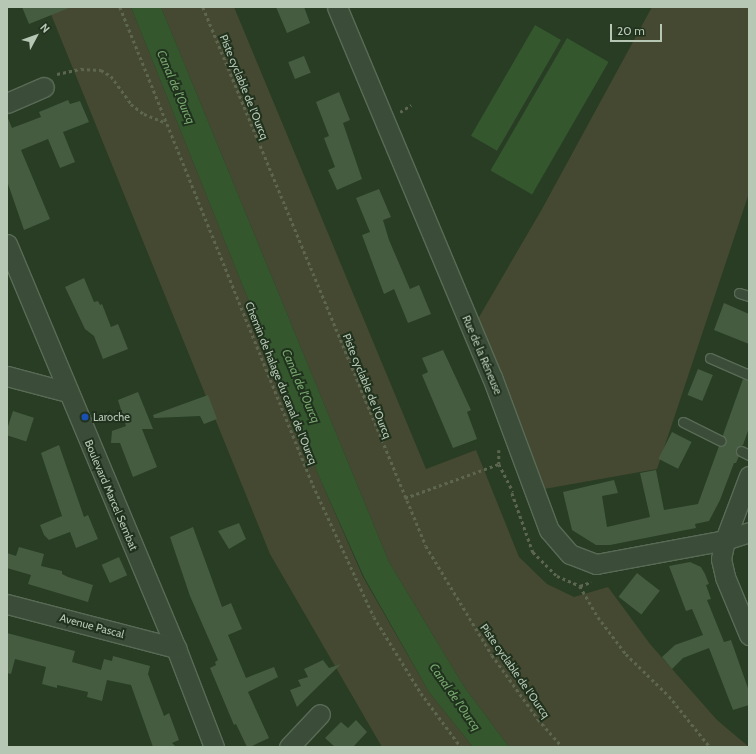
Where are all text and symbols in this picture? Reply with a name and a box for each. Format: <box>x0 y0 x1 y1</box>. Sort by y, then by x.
north arrow <box>16 16 56 56</box>
scale bar <box>612 16 664 42</box>
text: N <box>37 21 53 36</box>
text: 20 m <box>617 23 645 38</box>
street label: Piste cyclable de l'Ourcq <box>217 33 271 141</box>
water label: Canal de l'Ourcq <box>154 48 198 126</box>
street label: Chemin de halage du canal de l'Ourcq <box>242 300 320 466</box>
street label: Rue de la Réneuse <box>459 313 505 397</box>
street label: Piste cyclable de l'Ourcq <box>340 332 394 440</box>
water label: Canal de l'Ourcq <box>279 347 323 425</box>
place label: Laroche <box>93 410 130 424</box>
marker: Laroche <box>80 412 90 422</box>
street label: Boulevard Marcel Sembat <box>82 438 140 552</box>
street label: Avenue Pascal <box>58 611 126 641</box>
street label: Piste cyclable de l'Ourcq <box>477 621 553 721</box>
water label: Canal de l'Ourcq <box>427 661 483 733</box>

